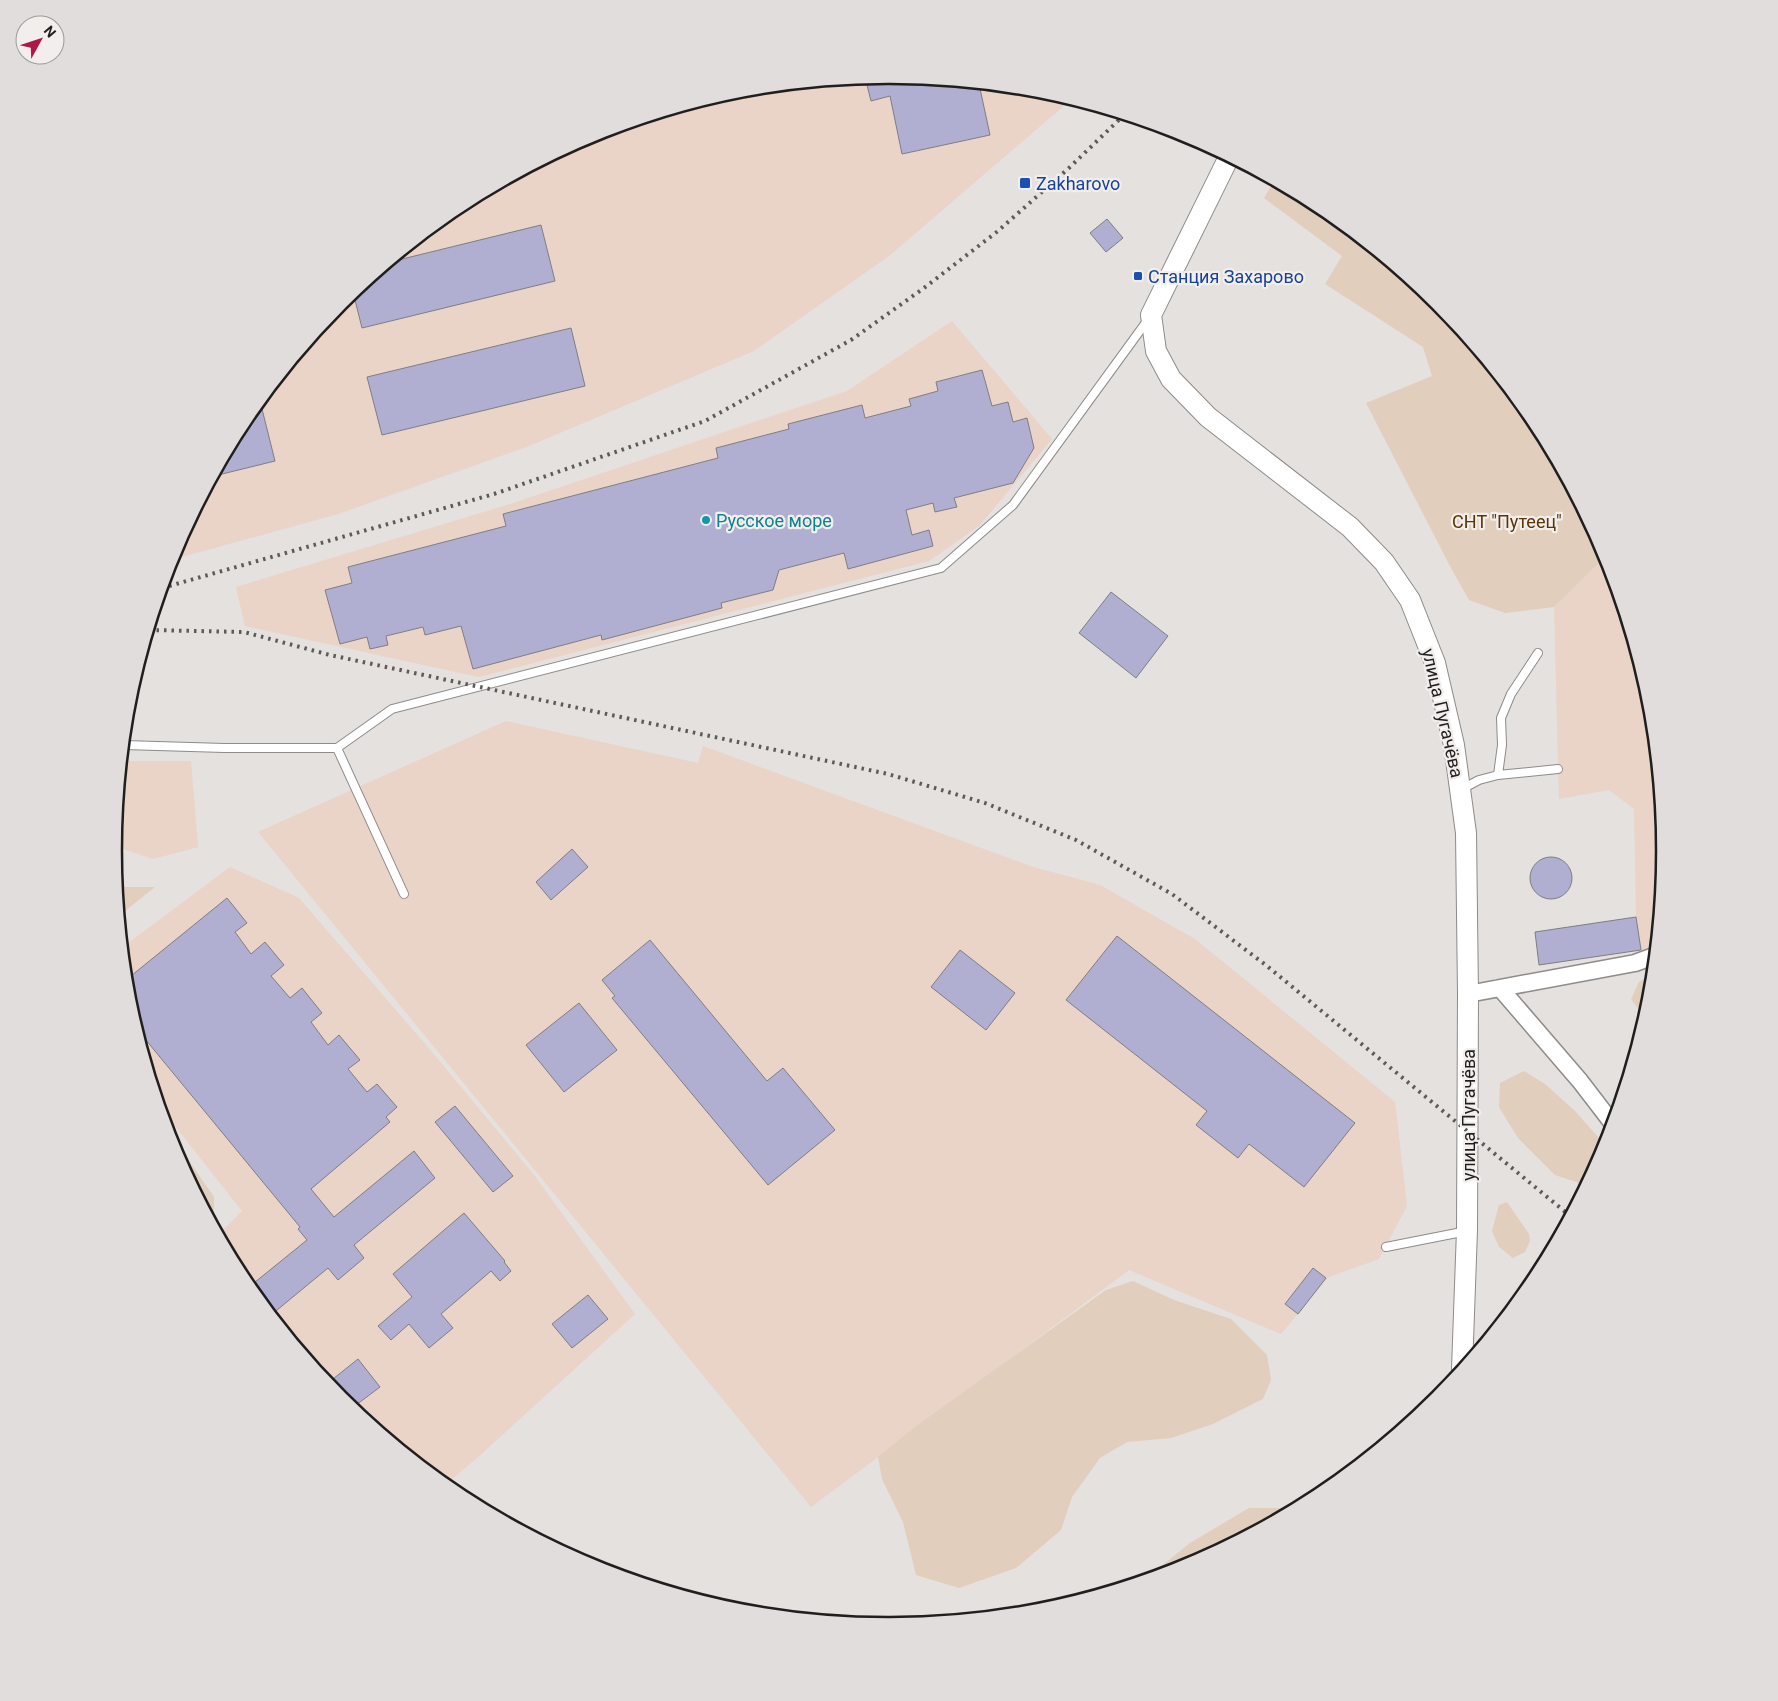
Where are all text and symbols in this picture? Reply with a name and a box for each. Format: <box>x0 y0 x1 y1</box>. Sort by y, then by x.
north arrow <box>15 15 65 65</box>
text: N <box>41 23 59 41</box>
place label: Zakharovo <box>1036 173 1120 194</box>
marker: Zakharovo <box>1018 176 1032 190</box>
place label: Станция Захарово <box>1148 266 1304 287</box>
marker: Станция Захарово <box>1132 270 1144 282</box>
place label: Русское море <box>716 510 832 531</box>
park label: СНТ "Путеец" <box>1452 511 1562 532</box>
marker: Русское море <box>700 514 712 526</box>
street label: улица Пугачёва <box>1418 646 1468 780</box>
street label: улица Пугачёва <box>1458 1049 1479 1181</box>

